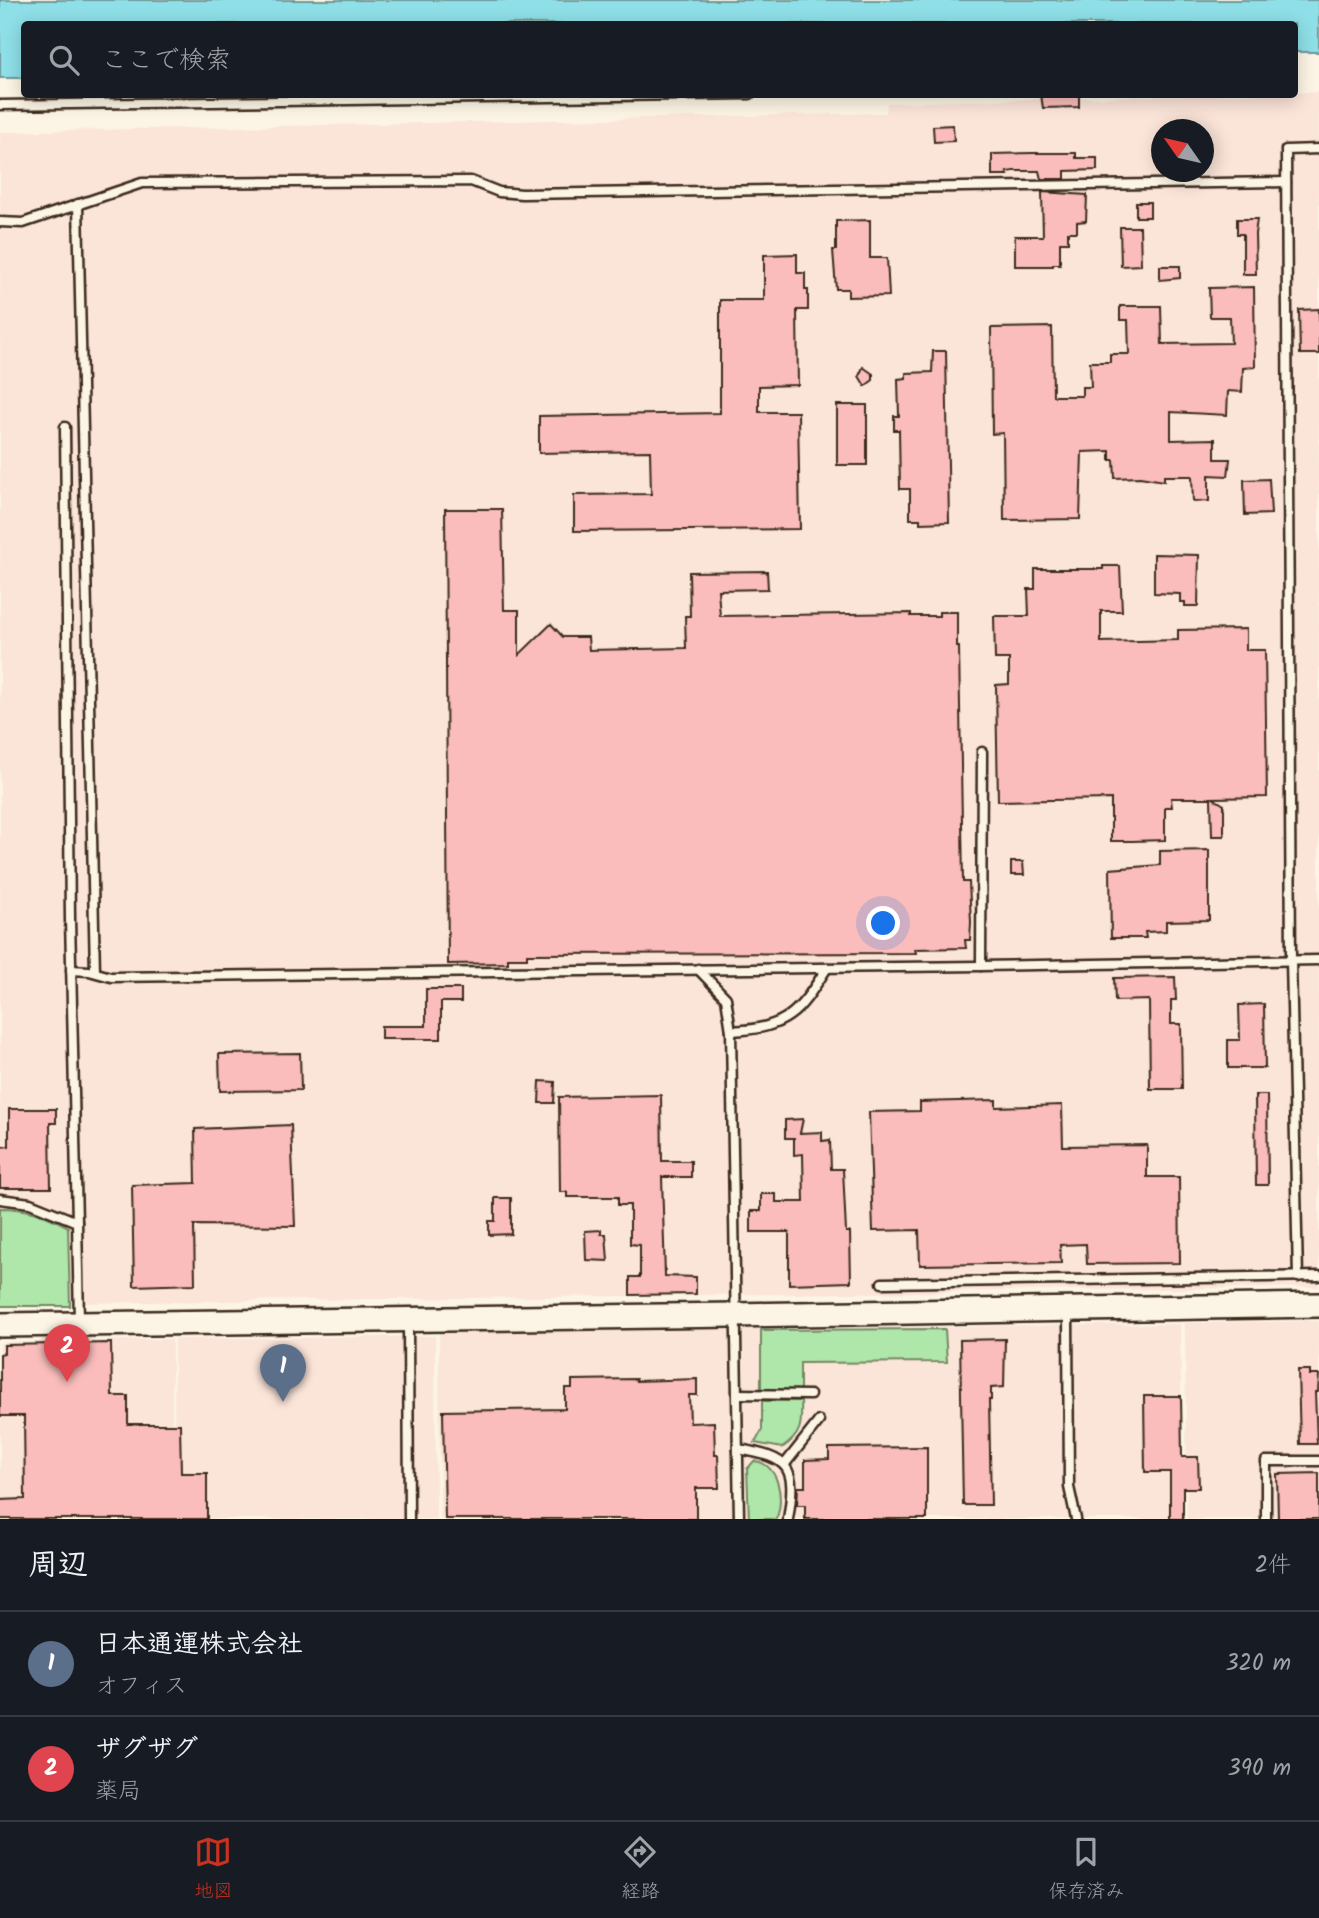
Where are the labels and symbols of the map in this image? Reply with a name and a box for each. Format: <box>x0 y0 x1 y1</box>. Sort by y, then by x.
north arrow <box>1151 119 1214 182</box>
your location <box>866 906 900 940</box>
pin: 2 <box>44 1324 90 1382</box>
pin: 1 <box>260 1344 306 1402</box>

